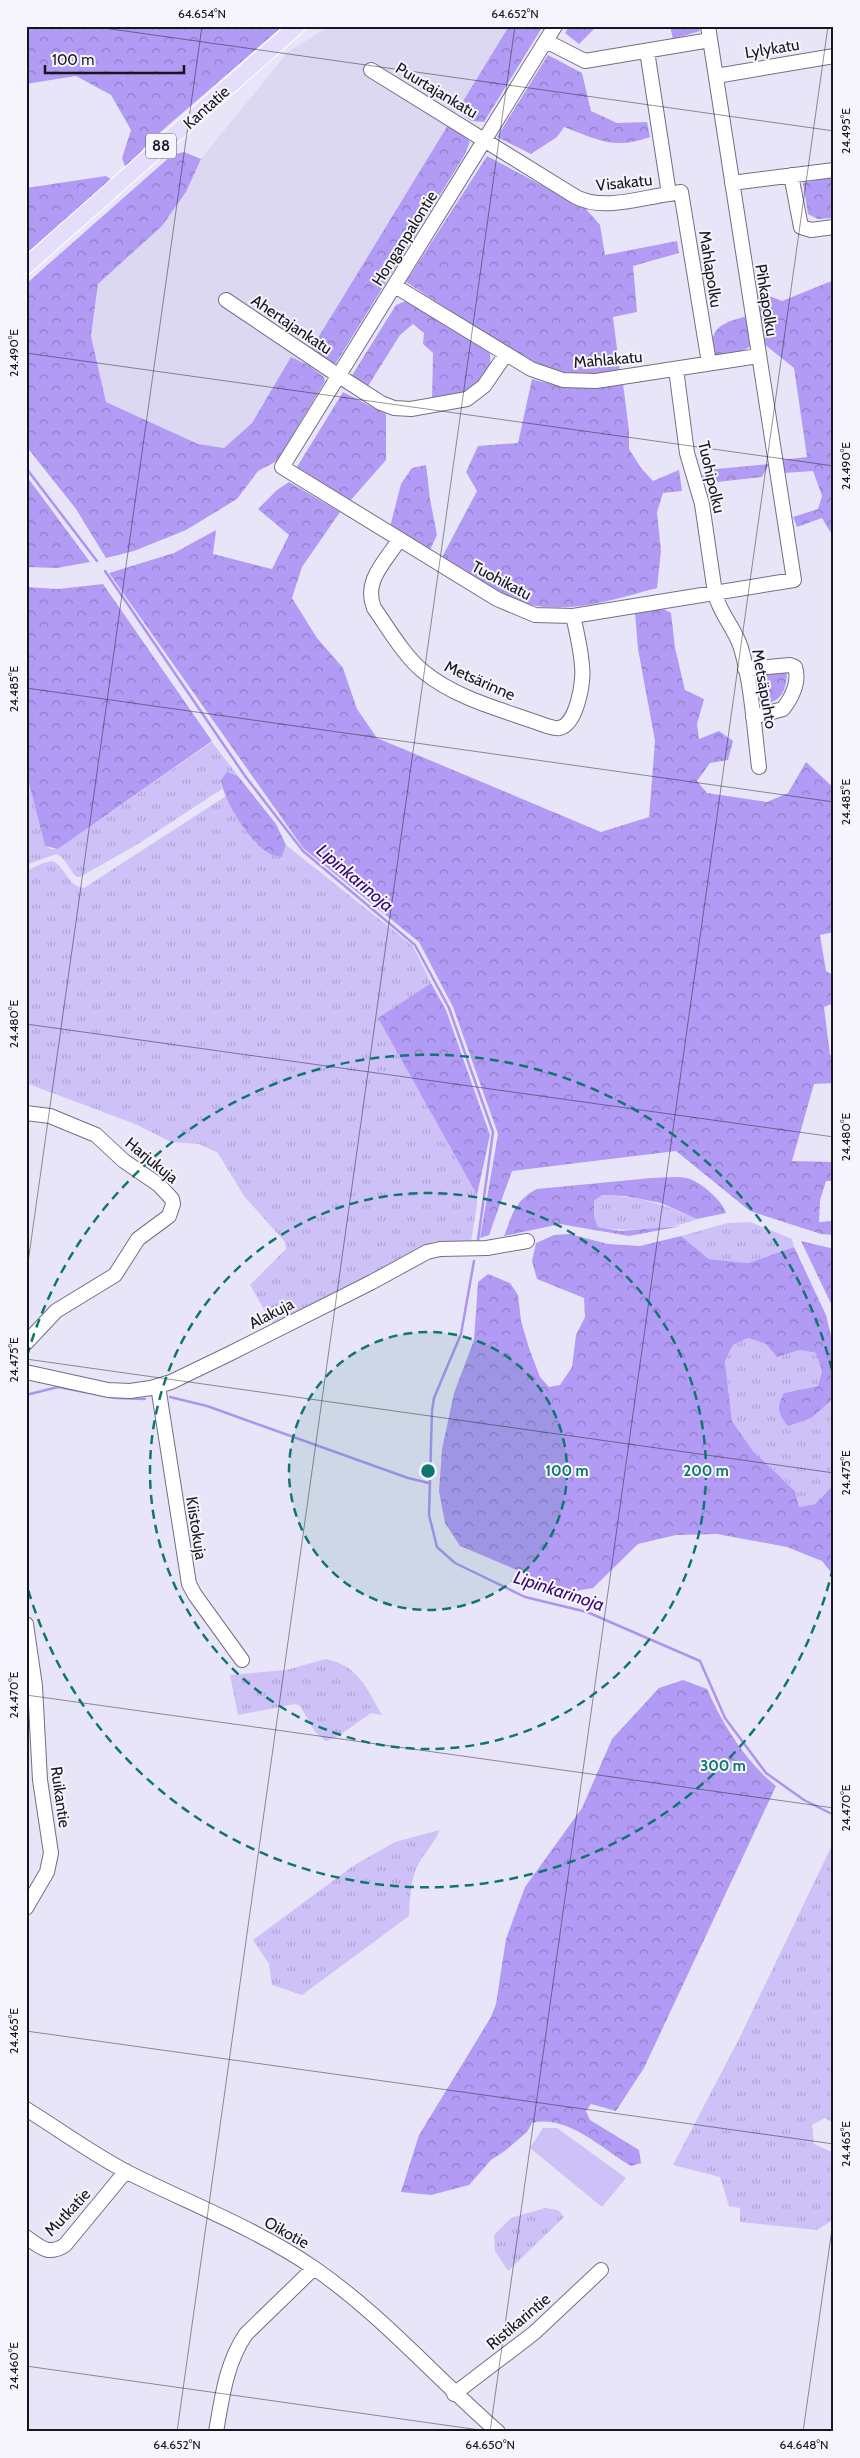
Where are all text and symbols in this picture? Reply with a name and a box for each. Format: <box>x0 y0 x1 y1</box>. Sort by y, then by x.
text: 64.654°N <box>178 6 226 21</box>
text: 64.652°N <box>491 6 539 21</box>
street label: Lylykatu <box>743 35 801 62</box>
scale bar <box>45 42 184 74</box>
text: 100 m <box>52 51 94 69</box>
street label: Puurtajankatu <box>392 59 481 122</box>
street label: Kantatie <box>179 82 233 133</box>
text: 24.495°E <box>838 108 853 154</box>
road number: 88 <box>146 134 176 158</box>
street label: Visakatu <box>595 170 653 195</box>
street label: Honganpalontie <box>368 187 441 289</box>
street label: Mahlapolku <box>695 229 726 309</box>
street label: Pihkapolku <box>751 263 782 338</box>
street label: Ahertajankatu <box>248 290 336 358</box>
text: 24.490°E <box>6 329 21 377</box>
street label: Mahlakatu <box>573 347 643 372</box>
street label: Tuohipolku <box>694 439 729 515</box>
text: 24.490°E <box>838 442 853 490</box>
street label: Tuohikatu <box>469 557 535 604</box>
street label: Metsäpuhto <box>748 648 781 731</box>
street label: Metsärinne <box>442 656 518 704</box>
text: 24.485°E <box>6 665 21 712</box>
text: 24.485°E <box>838 778 853 825</box>
water label: Lipinkarinoja <box>312 839 398 917</box>
text: 24.480°E <box>6 1000 21 1048</box>
text: 24.480°E <box>838 1113 853 1161</box>
street label: Harjukuja <box>122 1133 182 1188</box>
street label: Alakuja <box>246 1294 297 1333</box>
text: 24.475°E <box>6 1337 21 1383</box>
text: 24.475°E <box>838 1450 853 1496</box>
centre of rings <box>419 1462 437 1480</box>
text: 100 m <box>545 1462 589 1480</box>
text: 200 m <box>683 1462 729 1480</box>
street label: Kiistokuja <box>182 1495 211 1561</box>
water label: Lipinkarinoja <box>511 1566 607 1616</box>
text: 24.470°E <box>6 1671 21 1718</box>
text: 300 m <box>700 1757 746 1775</box>
street label: Ruikantie <box>47 1765 74 1829</box>
text: 24.470°E <box>838 1784 853 1831</box>
text: 24.465°E <box>6 2008 21 2054</box>
text: 24.465°E <box>838 2121 853 2167</box>
street label: Mutkatie <box>41 2185 94 2240</box>
street label: Oikotie <box>261 2212 312 2252</box>
street label: Ristikarintie <box>483 2289 554 2354</box>
text: 24.460°E <box>6 2342 21 2390</box>
text: 64.652°N <box>153 2437 201 2452</box>
text: 64.650°N <box>465 2437 515 2452</box>
text: 64.648°N <box>779 2437 829 2452</box>

